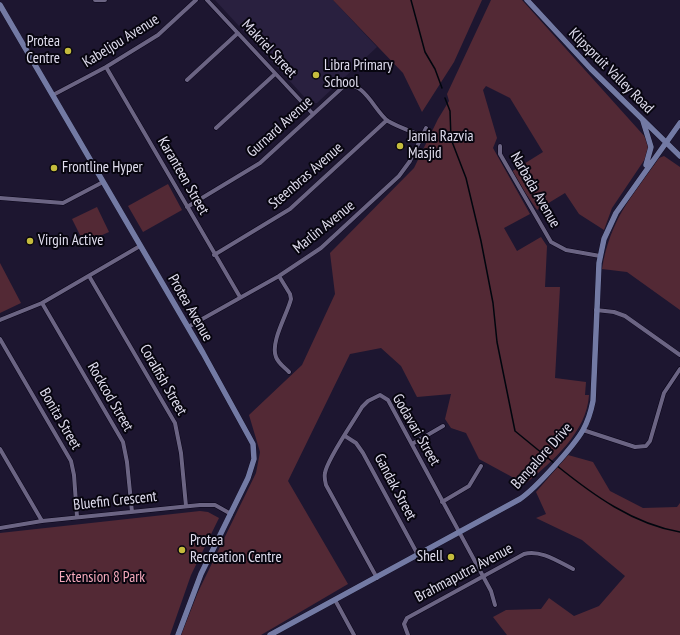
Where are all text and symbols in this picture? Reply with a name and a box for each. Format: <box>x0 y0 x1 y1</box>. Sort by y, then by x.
street label: Kabeljou Avenue <box>80 10 162 72</box>
street label: Makriel Street <box>238 16 300 82</box>
street label: Klipspruit Valley Road <box>565 25 657 117</box>
place label: Protea Centre <box>26 33 60 68</box>
marker: Protea Centre <box>63 46 73 56</box>
place label: Libra Primary School <box>324 57 393 92</box>
marker: Libra Primary School <box>311 70 321 80</box>
street label: Gurnard Avenue <box>243 93 317 161</box>
place label: Jamia Razvia Masjid <box>408 128 473 163</box>
street label: Karanteen Street <box>153 134 213 218</box>
street label: Steenbras Avenue <box>265 139 347 213</box>
marker: Jamia Razvia Masjid <box>395 141 405 151</box>
street label: Narbada Avenue <box>506 149 564 231</box>
place label: Frontline Hyper <box>62 159 143 177</box>
marker: Frontline Hyper <box>49 163 59 173</box>
street label: Marlin Avenue <box>290 197 358 257</box>
place label: Virgin Active <box>38 232 103 250</box>
marker: Virgin Active <box>25 236 35 246</box>
street label: Protea Avenue <box>164 271 216 345</box>
street label: Coralfish Street <box>135 341 191 419</box>
street label: Rockcod Street <box>83 359 137 435</box>
street label: Bonita Street <box>35 385 85 453</box>
street label: Godavari Street <box>388 391 444 469</box>
street label: Bangalore Drive <box>508 419 576 493</box>
street label: Gandak Street <box>370 451 420 523</box>
street label: Bluefin Crescent <box>72 488 158 514</box>
place label: Protea Recreation Centre <box>190 532 282 567</box>
street label: Brahmaputra Avenue <box>412 540 516 606</box>
marker: Protea Recreation Centre <box>177 545 187 555</box>
place label: Shell <box>417 548 443 566</box>
marker: Shell <box>446 552 456 562</box>
park label: Extension 8 Park <box>59 569 145 587</box>

